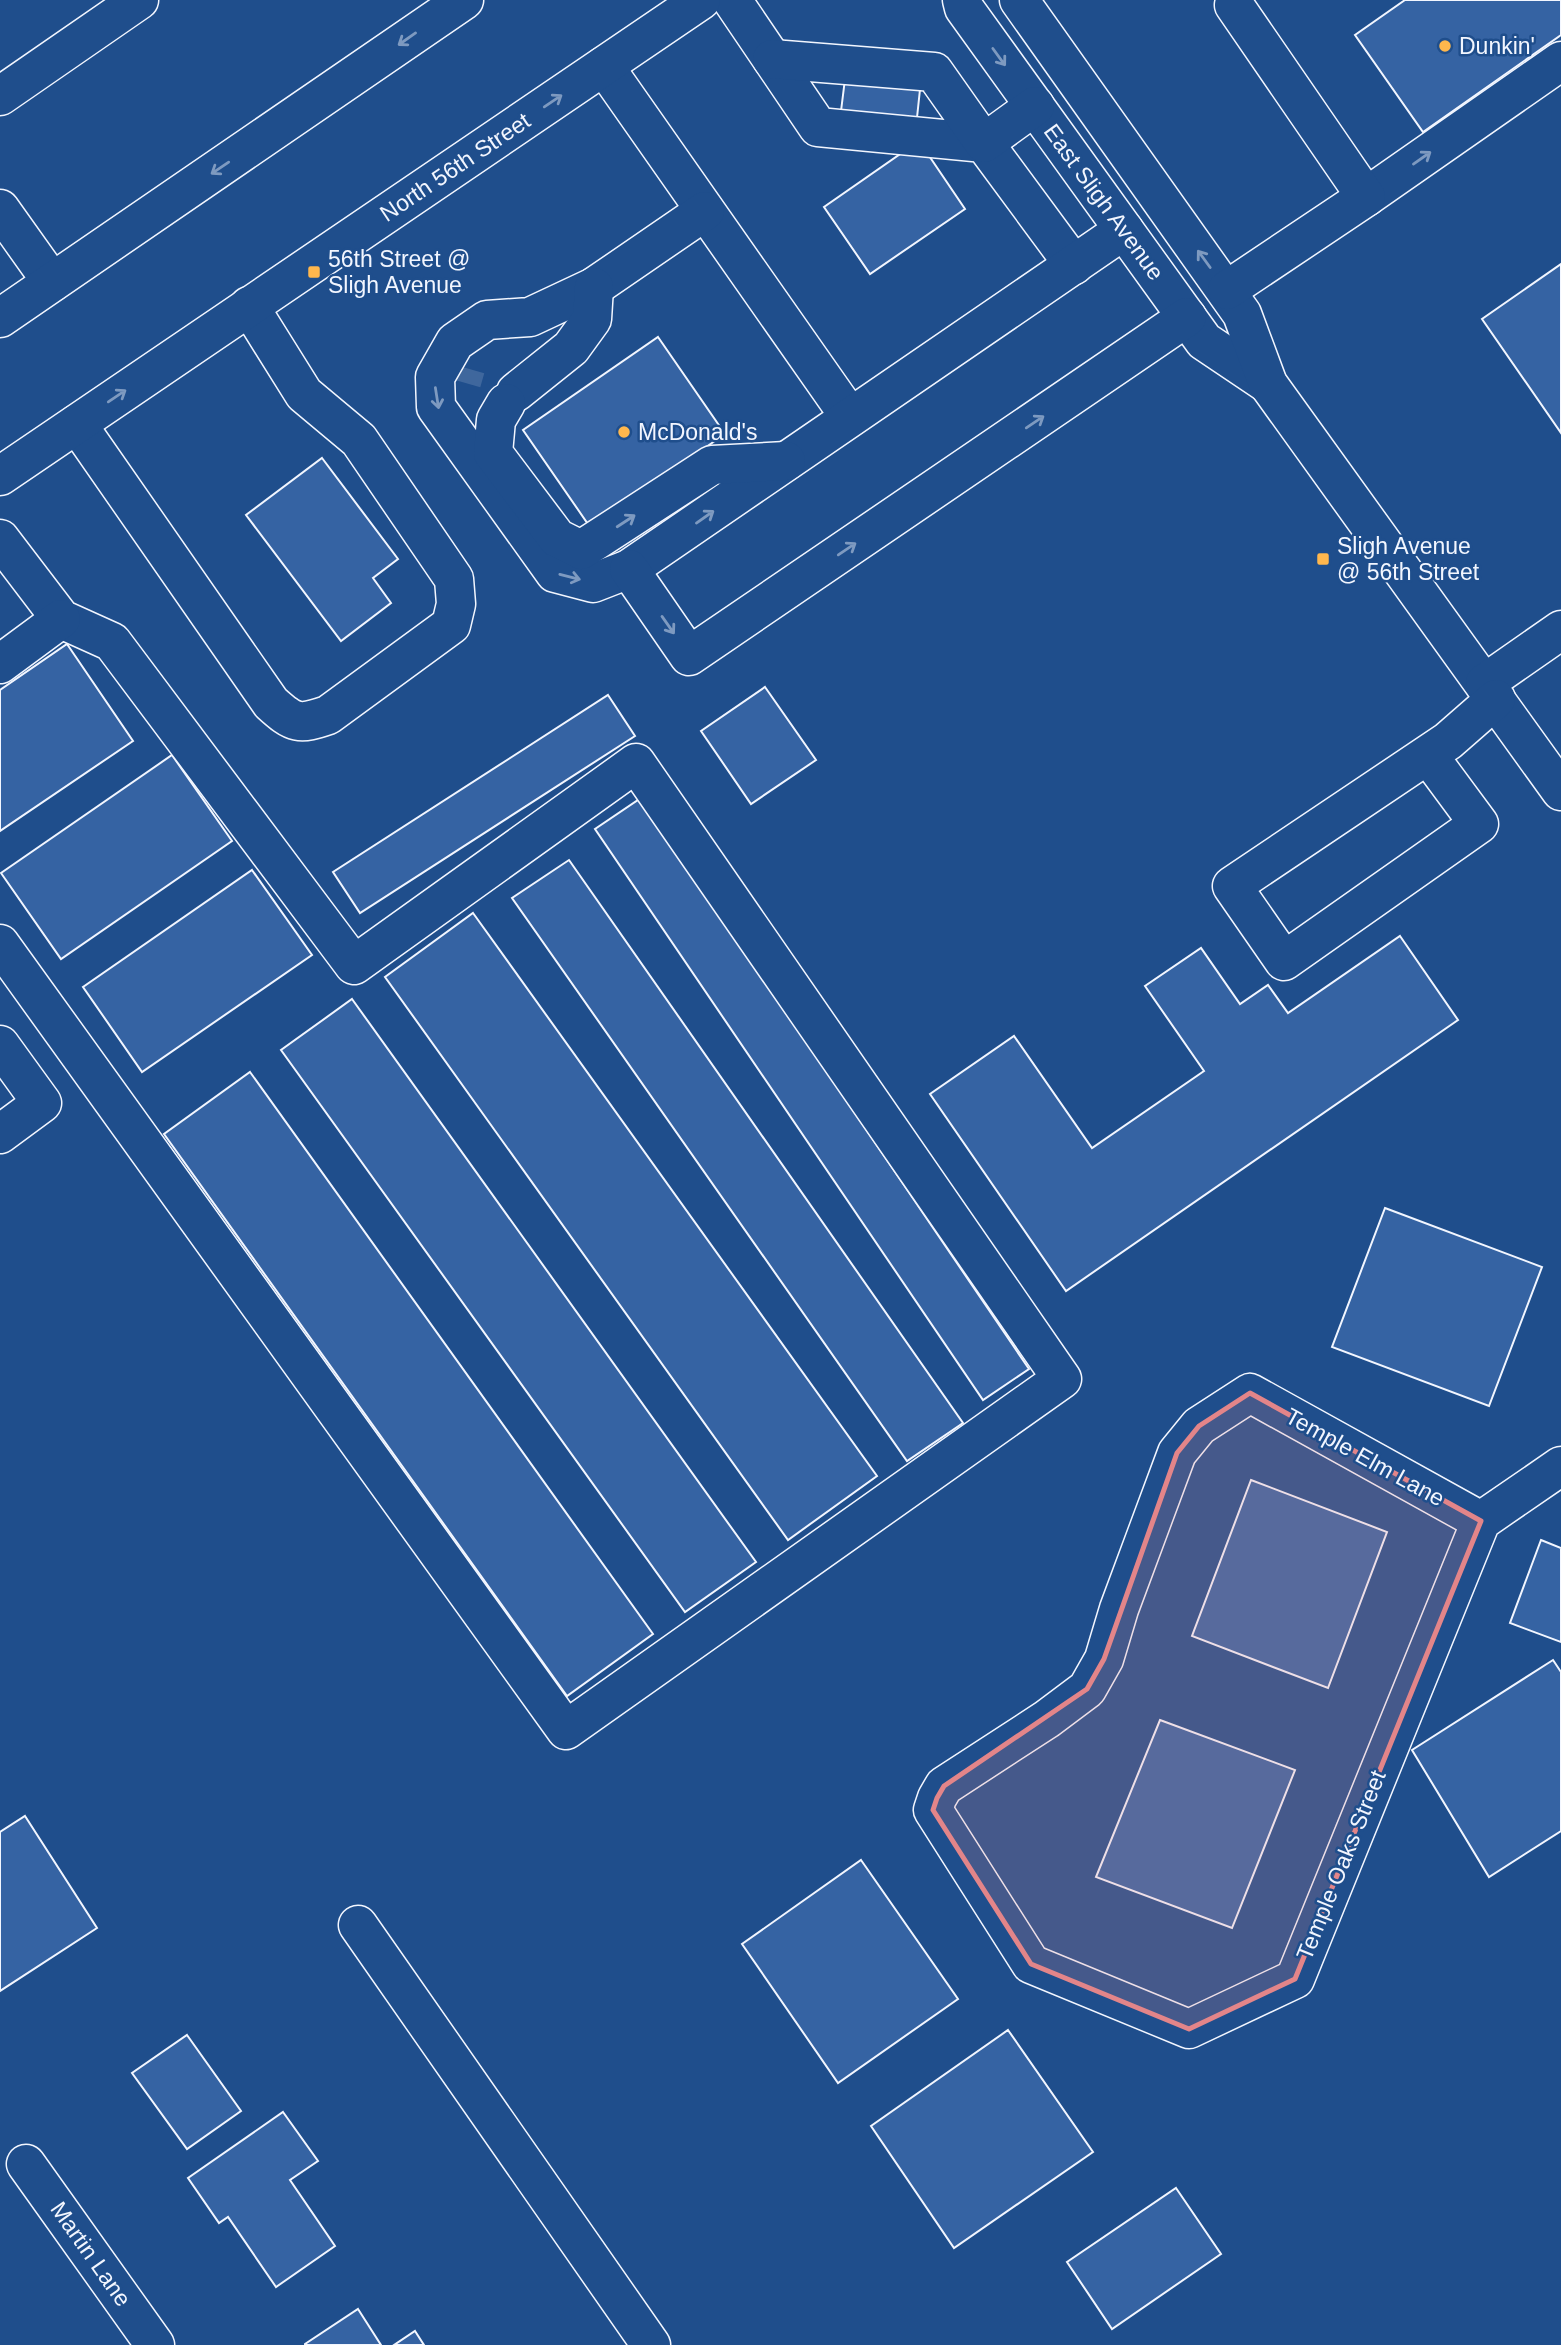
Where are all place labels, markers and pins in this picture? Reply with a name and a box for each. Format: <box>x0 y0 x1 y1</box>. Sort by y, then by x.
place label: Dunkin' <box>1459 33 1535 59</box>
marker: Dunkin' <box>1437 38 1453 54</box>
place label: 56th Street @ Sligh Avenue <box>328 246 470 298</box>
marker: 56th Street @ Sligh Avenue <box>306 264 322 280</box>
place label: McDonald's <box>638 419 757 445</box>
marker: McDonald's <box>616 424 632 440</box>
place label: Sligh Avenue @ 56th Street <box>1337 533 1480 585</box>
marker: Sligh Avenue @ 56th Street <box>1315 551 1331 567</box>

